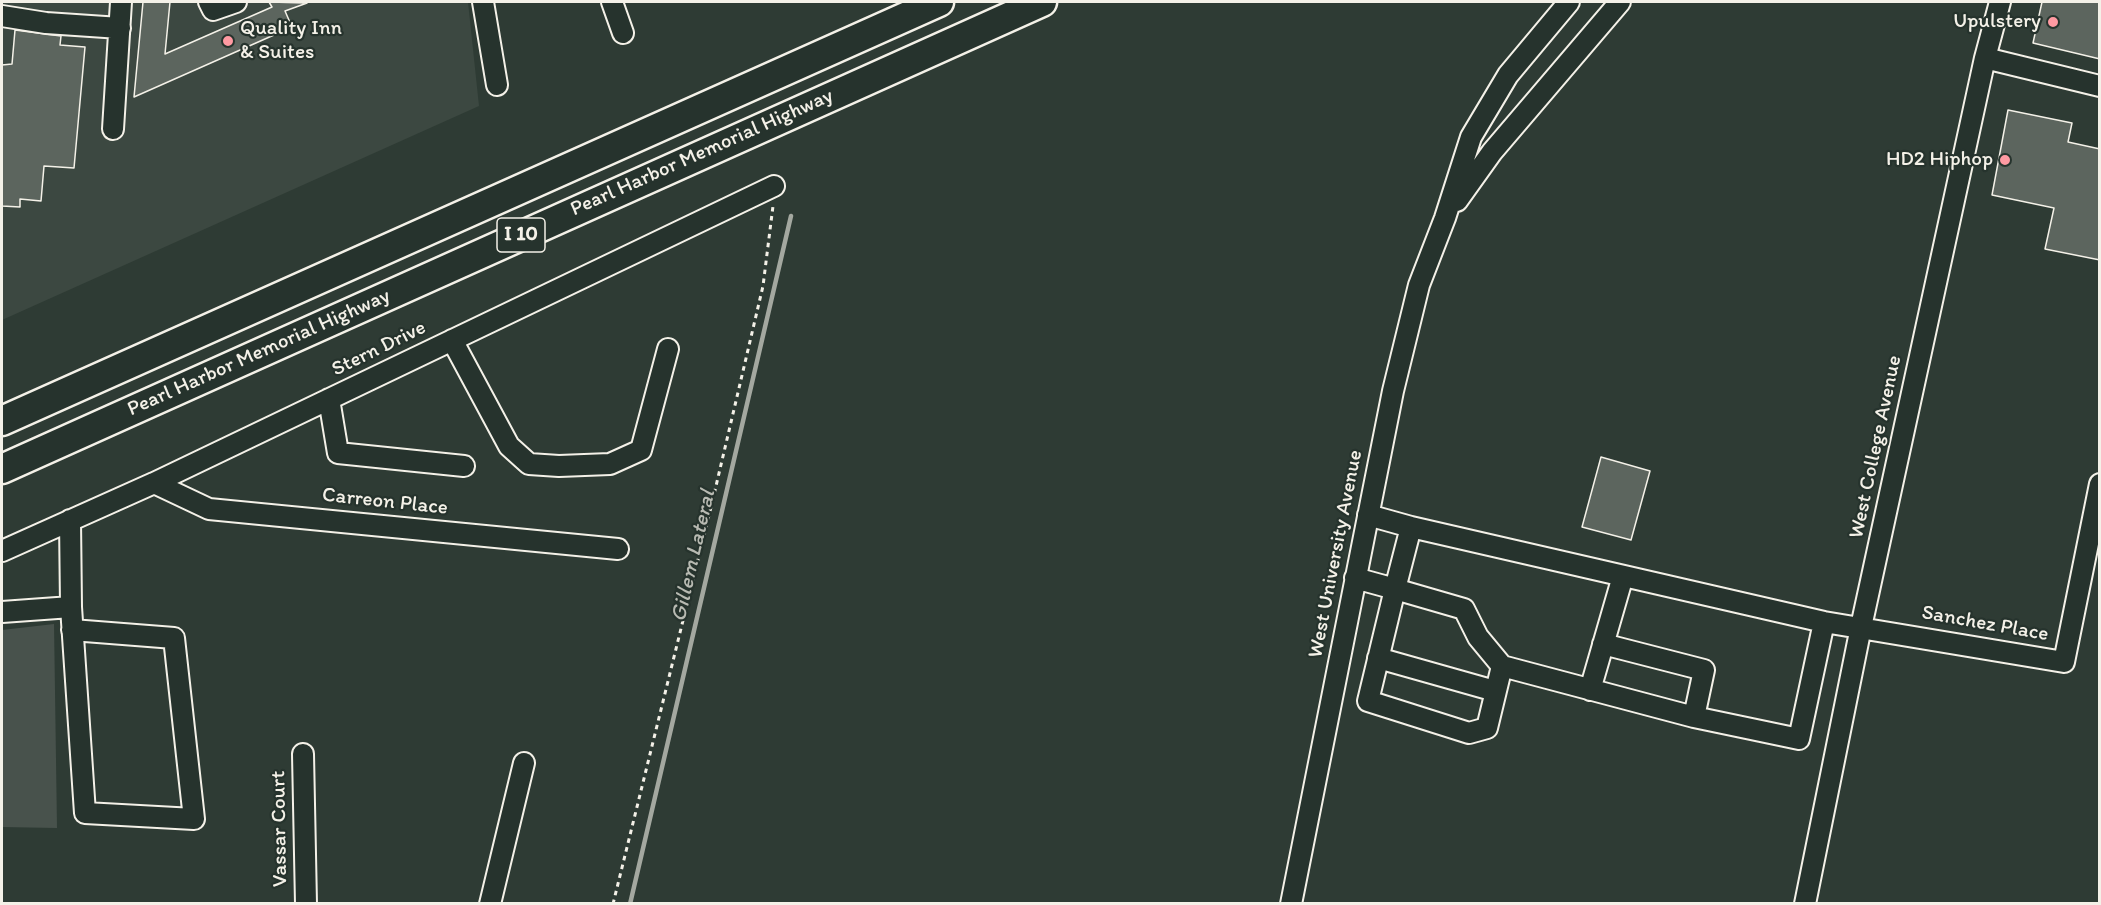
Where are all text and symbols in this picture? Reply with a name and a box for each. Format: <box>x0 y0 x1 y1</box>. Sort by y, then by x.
place label: Upulstery <box>1953 9 2041 35</box>
marker: Upulstery <box>2046 15 2060 29</box>
place label: Quality Inn & Suites <box>240 16 342 66</box>
marker: Quality Inn & Suites <box>221 34 235 48</box>
street label: Pearl Harbor Memorial Highway <box>567 84 837 222</box>
place label: HD2 Hiphop <box>1886 147 1993 173</box>
marker: HD2 Hiphop <box>1998 153 2012 167</box>
road number: I 10 <box>497 218 545 252</box>
street label: Pearl Harbor Memorial Highway <box>124 284 394 422</box>
street label: Stern Drive <box>328 315 430 383</box>
street label: West College Avenue <box>1844 353 1908 541</box>
street label: West University Avenue <box>1303 448 1369 660</box>
street label: Carreon Place <box>321 483 449 521</box>
water label: Gillem Lateral <box>666 488 722 624</box>
street label: Sanchez Place <box>1920 600 2050 648</box>
street label: Vassar Court <box>266 771 294 887</box>

